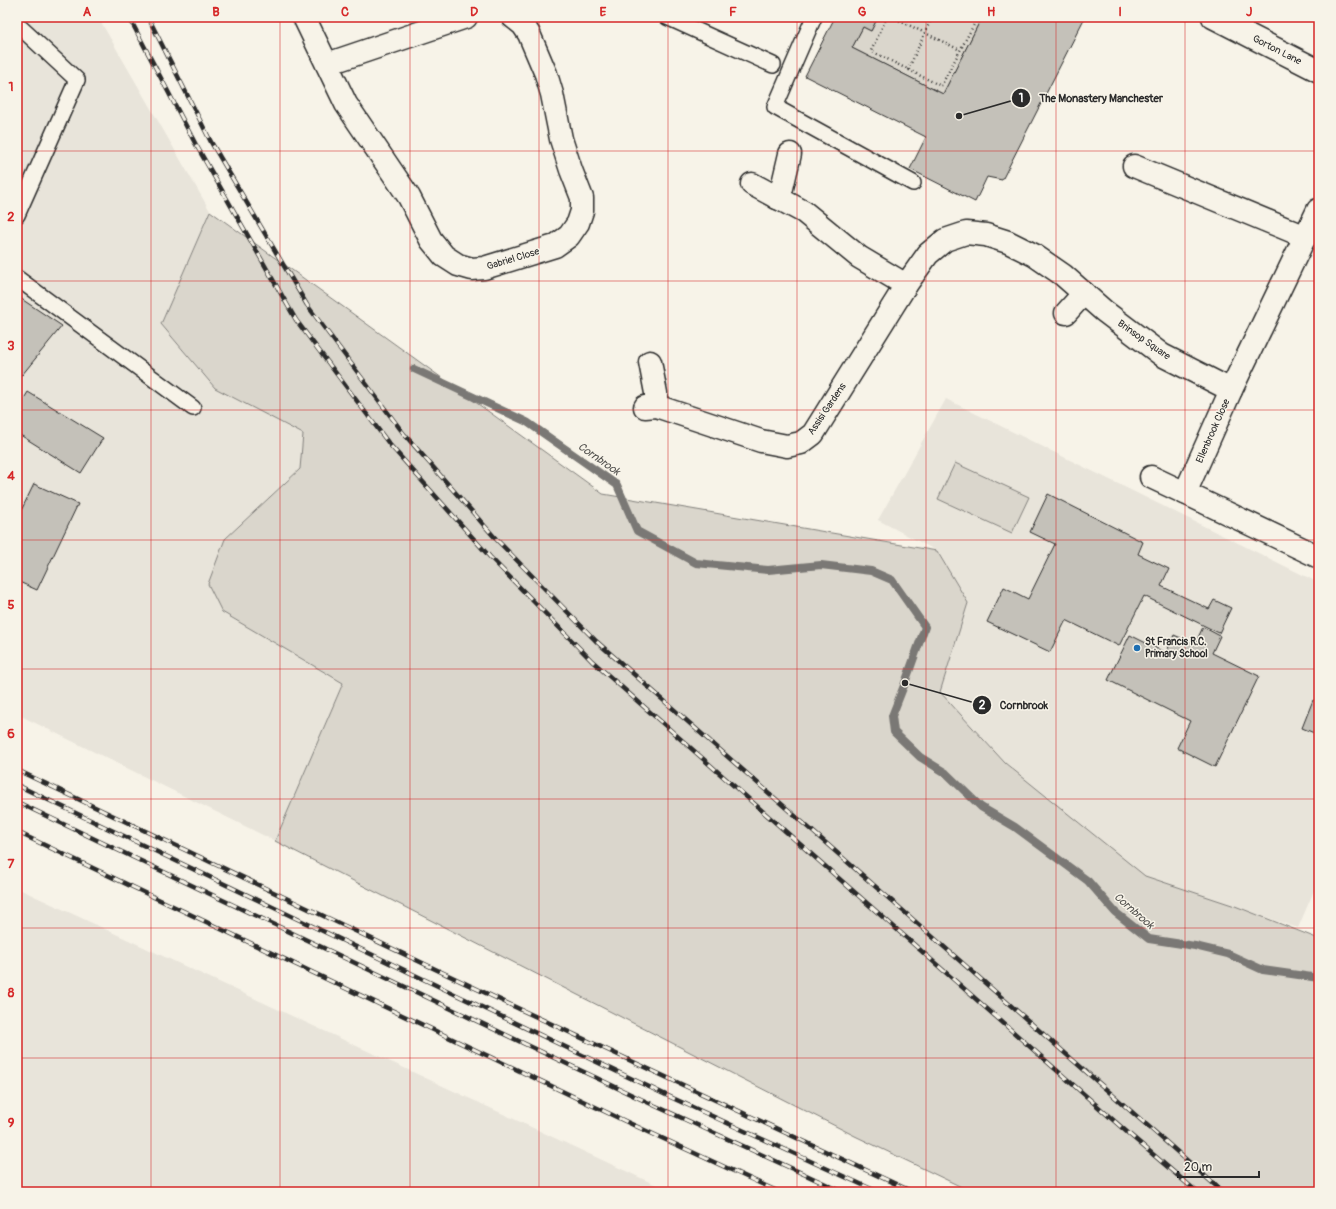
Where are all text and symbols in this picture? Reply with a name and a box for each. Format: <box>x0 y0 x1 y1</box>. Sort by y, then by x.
text: A <box>83 4 92 20</box>
text: B <box>212 4 220 20</box>
text: C <box>341 4 349 20</box>
text: D <box>470 4 478 20</box>
text: E <box>600 4 607 20</box>
text: F <box>729 4 737 20</box>
text: G <box>858 4 867 20</box>
text: H <box>987 4 995 20</box>
text: I <box>1118 4 1122 20</box>
text: J <box>1246 4 1252 20</box>
street label: Gorton Lane <box>1251 33 1304 67</box>
text: 1 <box>8 79 14 95</box>
callout: The Monastery Manchester <box>1011 86 1171 109</box>
text: 1 <box>1019 91 1023 106</box>
text: The Monastery Manchester <box>1038 92 1164 105</box>
text: 2 <box>7 209 15 225</box>
street label: Gabriel Close <box>485 245 541 273</box>
street label: Brinsop Square <box>1115 317 1173 363</box>
text: 3 <box>7 338 15 354</box>
street label: Assisi Gardens <box>805 380 849 437</box>
street label: Ellenbrook Close <box>1193 397 1233 465</box>
water label: Cornbrook <box>575 440 624 479</box>
text: 4 <box>7 468 15 484</box>
text: 5 <box>7 597 15 613</box>
place label: St Francis R.C. Primary School <box>1145 636 1208 660</box>
marker: St Francis R.C. Primary School <box>1132 643 1142 653</box>
callout: Cornbrook <box>972 694 1056 717</box>
text: 2 <box>979 698 986 713</box>
text: Cornbrook <box>1000 699 1049 712</box>
text: 6 <box>7 726 15 742</box>
text: 7 <box>8 856 15 872</box>
water label: Cornbrook <box>1111 890 1158 933</box>
text: 8 <box>8 985 15 1001</box>
text: 9 <box>8 1115 15 1131</box>
scale bar <box>1178 1153 1259 1179</box>
text: 20 m <box>1184 1160 1213 1175</box>

